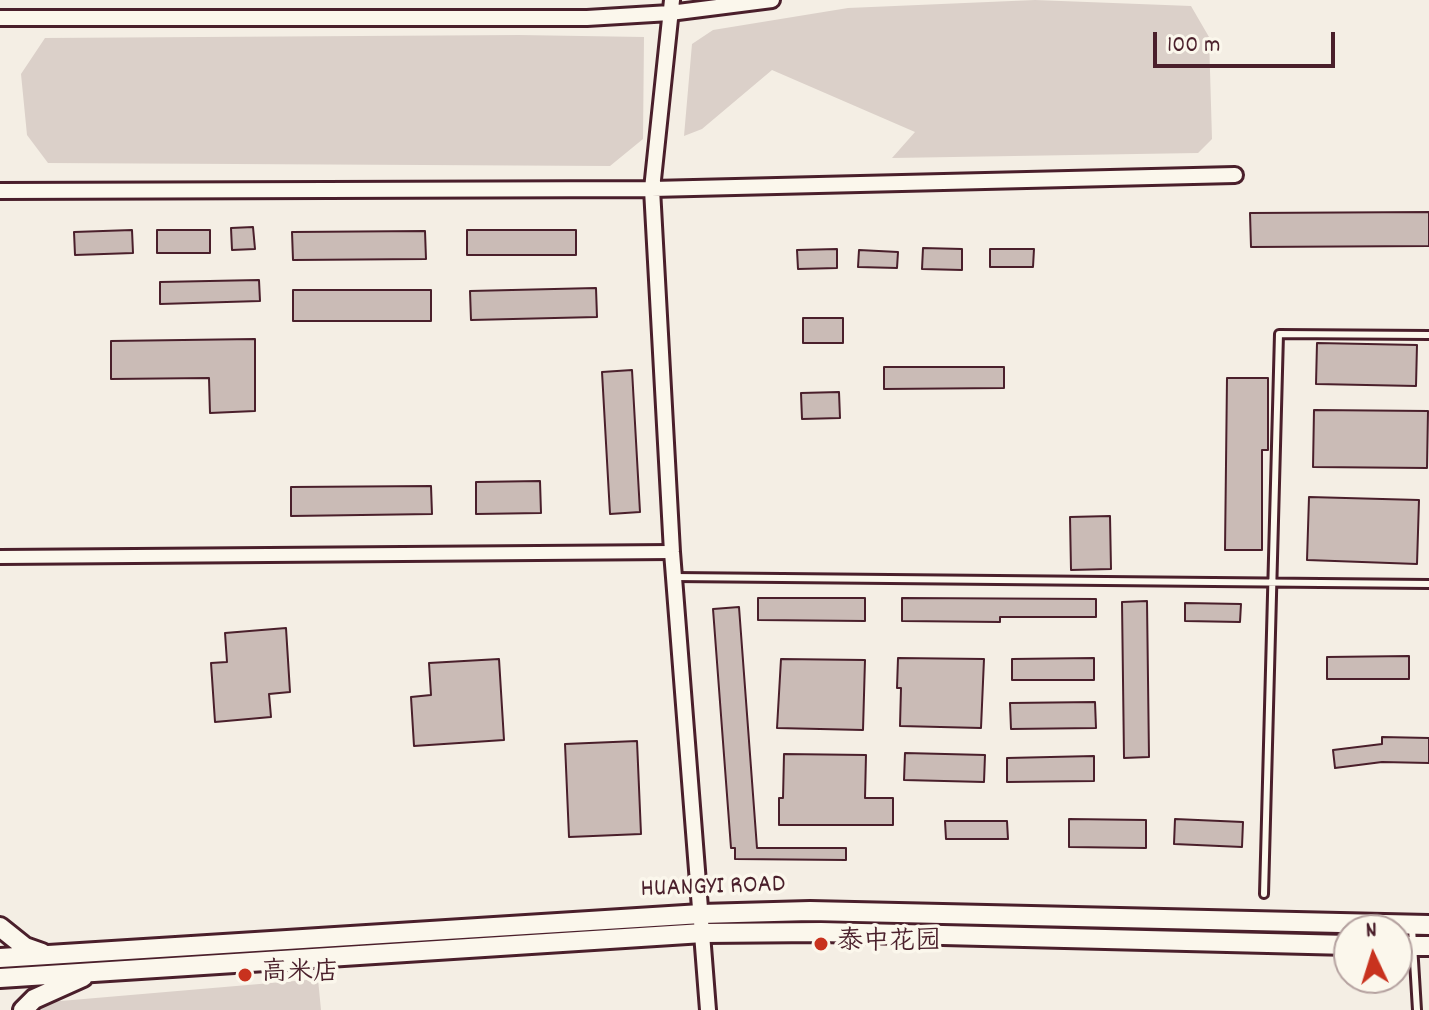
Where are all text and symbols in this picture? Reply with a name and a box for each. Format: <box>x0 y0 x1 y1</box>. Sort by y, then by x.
scale bar <box>1157 16 1339 66</box>
text: 100 m <box>1167 29 1220 63</box>
street label: HUANGYI ROAD <box>640 871 786 907</box>
north arrow <box>1333 914 1413 994</box>
text: N <box>1365 916 1378 947</box>
place label: 泰中花园 <box>837 928 941 960</box>
marker: 泰中花园 <box>812 935 830 953</box>
place label: 高米店 <box>261 959 339 991</box>
marker: 高米店 <box>236 966 254 984</box>

